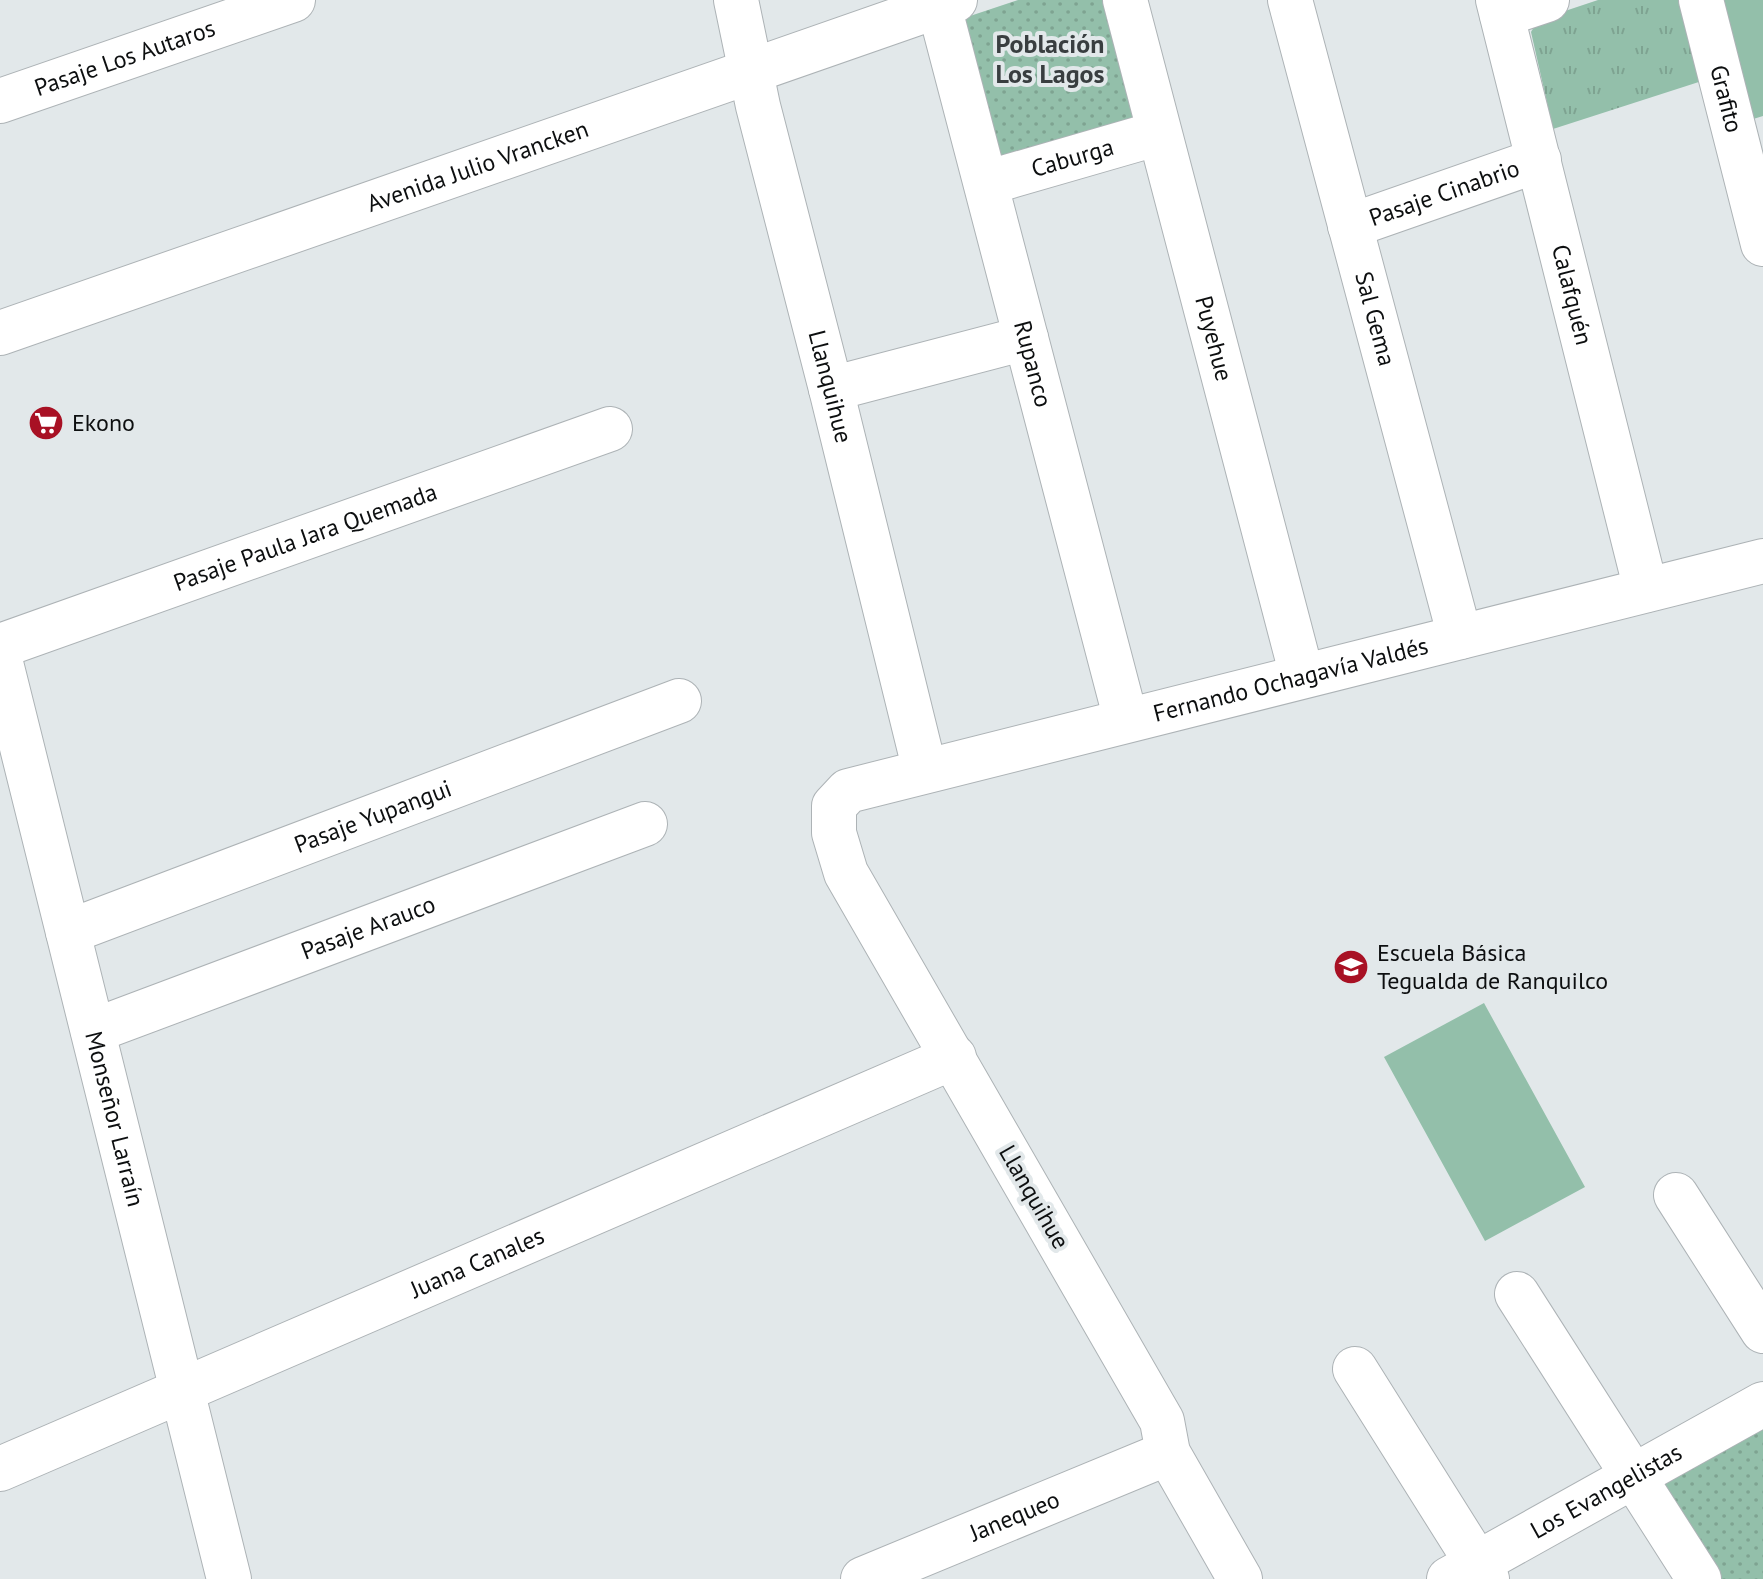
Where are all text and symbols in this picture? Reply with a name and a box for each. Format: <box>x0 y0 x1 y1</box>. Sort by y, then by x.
street label: Pasaje Los Autaros <box>30 12 219 103</box>
district label: Población Los Lagos <box>995 27 1105 90</box>
street label: Grafito <box>1703 62 1750 136</box>
street label: Avenida Julio Vrancken <box>363 113 593 219</box>
street label: Caburga <box>1028 131 1117 184</box>
street label: Pasaje Cinabrio <box>1365 152 1524 233</box>
street label: Calafquén <box>1545 241 1600 348</box>
street label: Sal Gema <box>1348 268 1403 369</box>
street label: Puyehue <box>1188 292 1240 384</box>
street label: Rupanco <box>1007 317 1059 410</box>
street label: Llanquihue <box>801 327 860 446</box>
supermarket icon: Ekono <box>27 404 65 442</box>
place label: Ekono <box>72 407 135 438</box>
street label: Pasaje Paula Jara Quemada <box>169 476 441 598</box>
street label: Fernando Ochagavía Valdés <box>1150 630 1431 729</box>
street label: Pasaje Yupangui <box>290 772 456 860</box>
street label: Pasaje Arauco <box>297 888 440 967</box>
place label: Escuela Básica Tegualda de Ranquilco <box>1377 937 1608 996</box>
school or university icon: Escuela Básica Tegualda de Ranquilco <box>1332 948 1370 986</box>
street label: Monseñor Larraín <box>78 1028 152 1210</box>
street label: Llanquihue <box>992 1139 1077 1254</box>
street label: Juana Canales <box>405 1220 549 1305</box>
street label: Los Evangelistas <box>1525 1436 1687 1546</box>
street label: Janequeo <box>964 1484 1064 1549</box>

